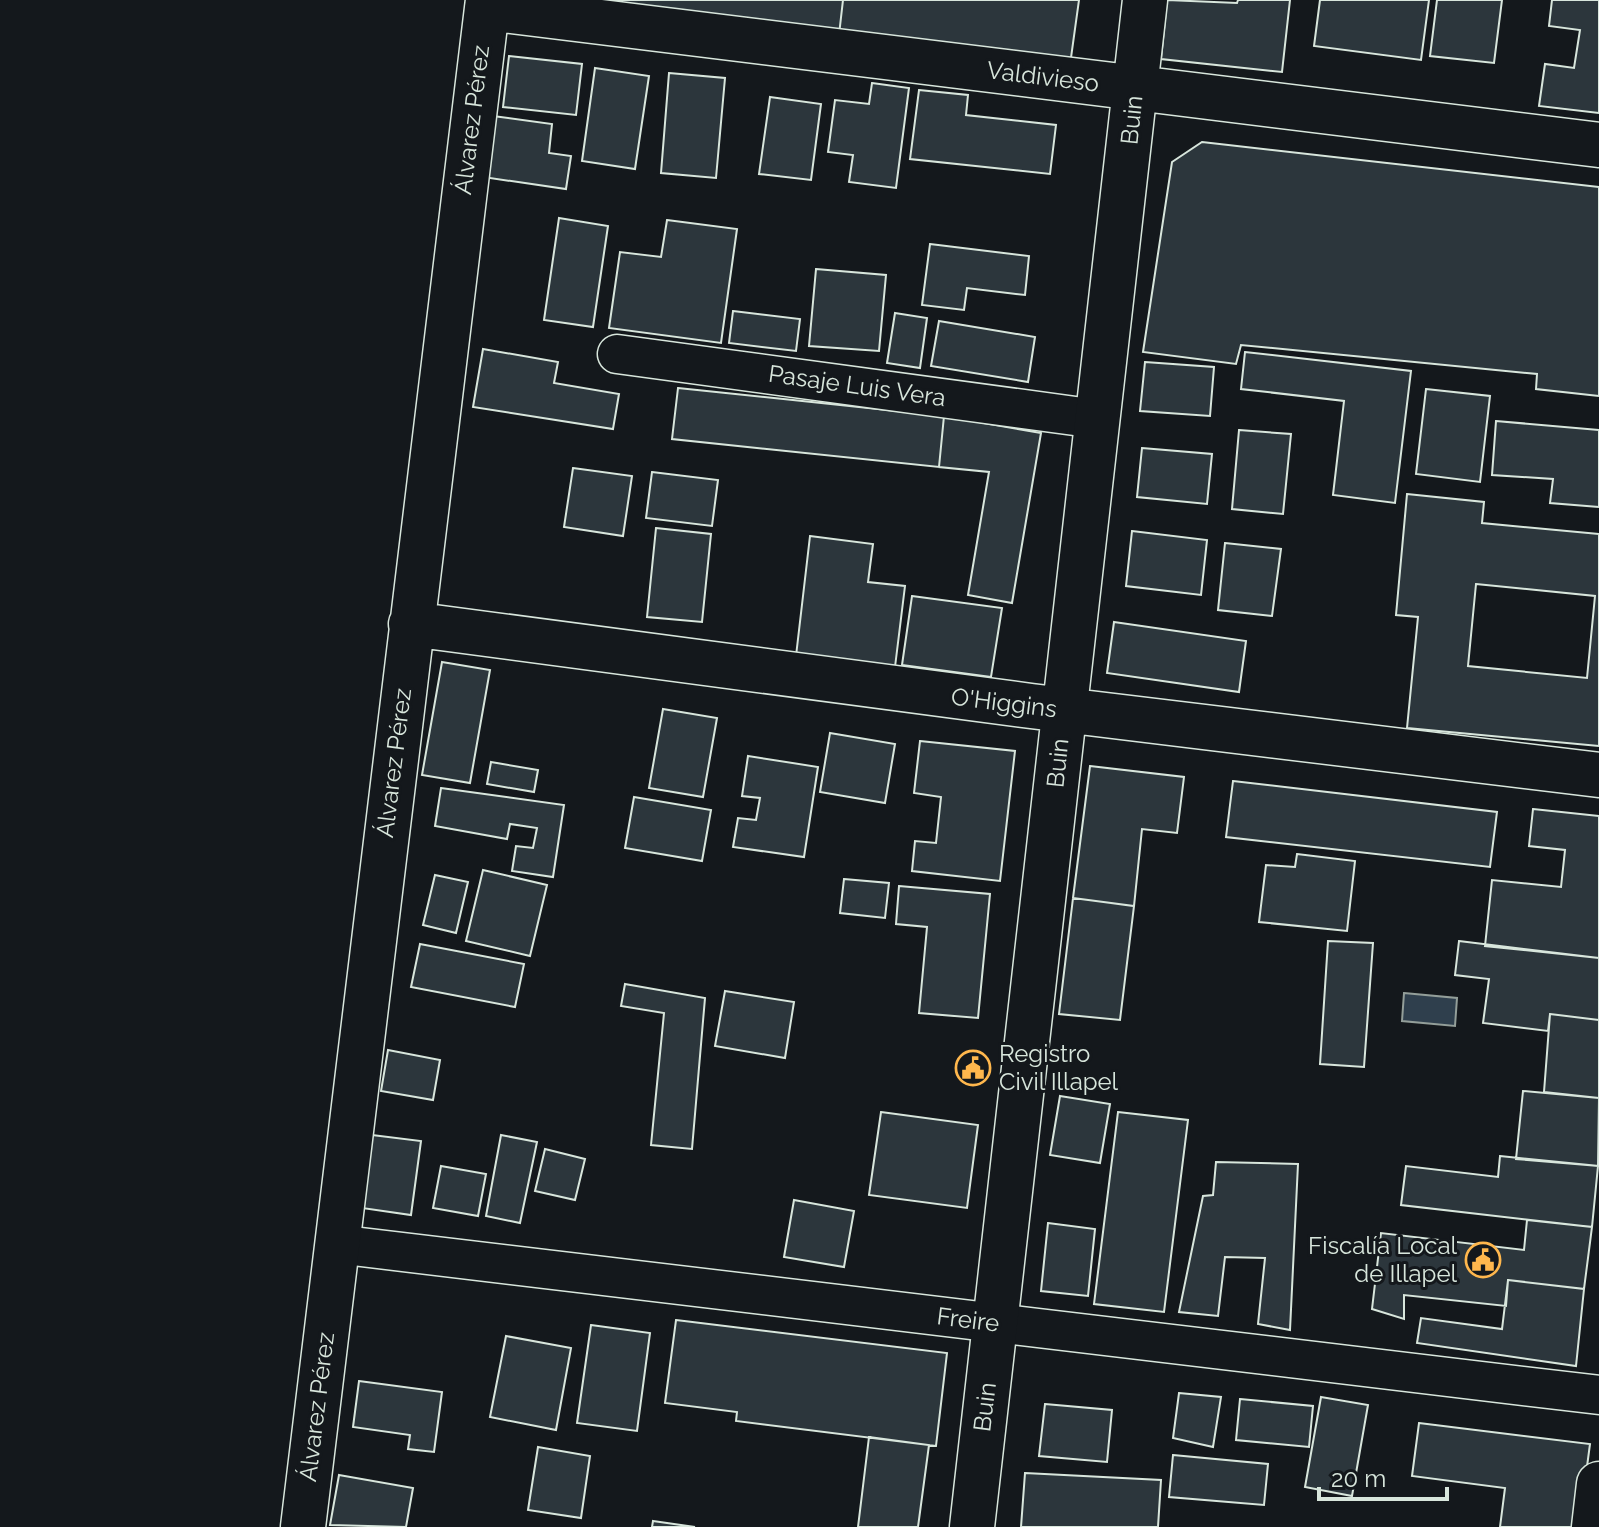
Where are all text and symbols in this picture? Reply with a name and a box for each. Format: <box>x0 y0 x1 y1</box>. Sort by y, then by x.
street label: Álvarez Pérez <box>448 44 495 196</box>
street label: Valdivieso <box>985 55 1101 98</box>
street label: Buin <box>1114 94 1149 146</box>
street label: Pasaje Luis Vera <box>767 359 948 412</box>
street label: O'Higgins <box>950 682 1059 723</box>
street label: Álvarez Pérez <box>370 687 417 839</box>
street label: Buin <box>1040 737 1075 789</box>
place label: Registro Civil Illapel <box>999 1039 1119 1096</box>
public building icon: Registro Civil Illapel <box>954 1049 992 1087</box>
place label: Fiscalía Local de Illapel <box>1308 1231 1457 1288</box>
public building icon: Fiscalía Local de Illapel <box>1464 1241 1502 1279</box>
street label: Freire <box>935 1301 1001 1338</box>
street label: Álvarez Pérez <box>293 1331 340 1483</box>
street label: Buin <box>967 1381 1002 1433</box>
scale bar <box>1319 1451 1447 1501</box>
text: 20 m <box>1331 1464 1386 1493</box>

